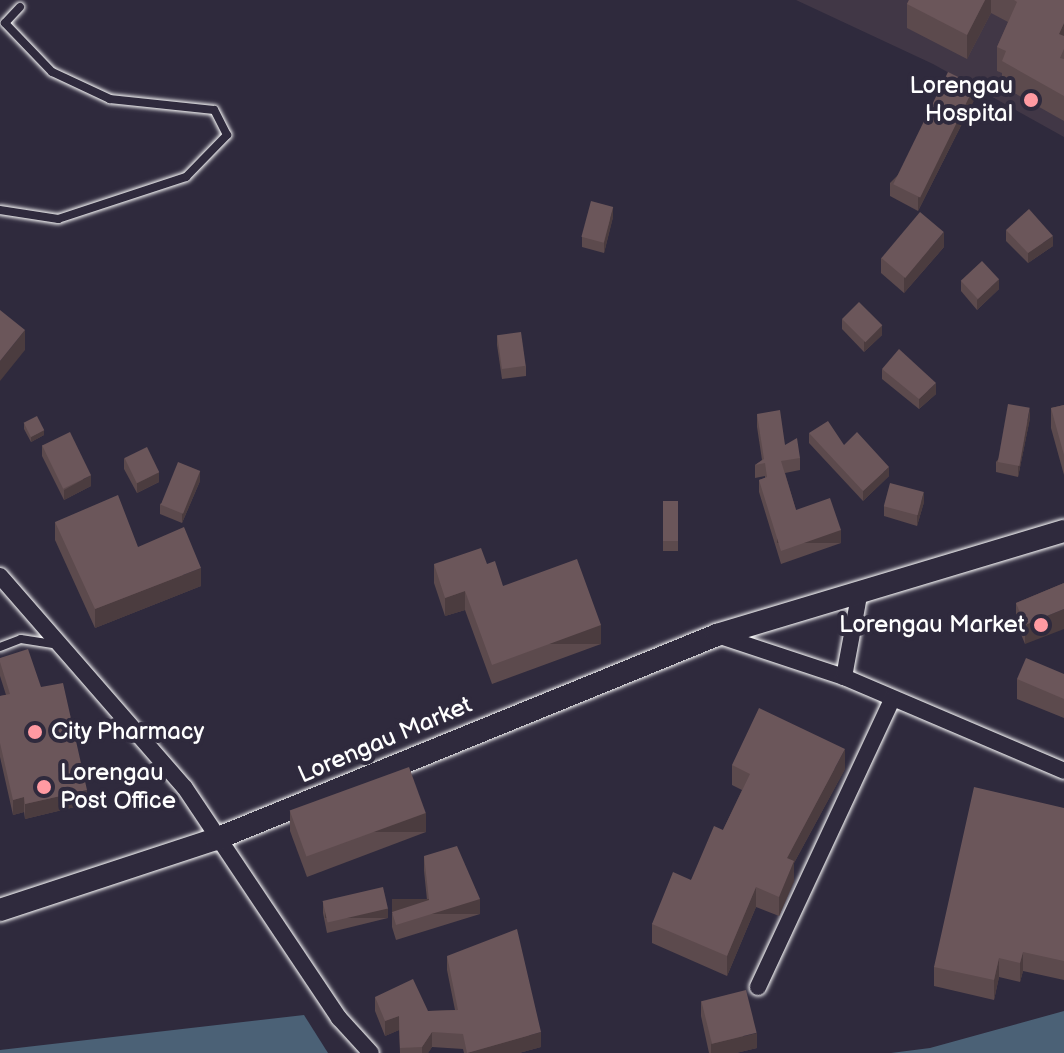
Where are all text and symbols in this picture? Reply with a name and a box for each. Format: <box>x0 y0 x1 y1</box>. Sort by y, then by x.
place label: Lorengau Hospital <box>909 72 1013 128</box>
marker: Lorengau Hospital <box>1020 89 1042 111</box>
place label: Lorengau Market <box>839 611 1025 639</box>
marker: Lorengau Market <box>1032 616 1050 634</box>
street label: Lorengau Market <box>294 690 476 790</box>
place label: City Pharmacy <box>51 718 206 746</box>
marker: City Pharmacy <box>26 723 44 741</box>
place label: Lorengau Post Office <box>60 759 176 815</box>
marker: Lorengau Post Office <box>35 778 53 796</box>

